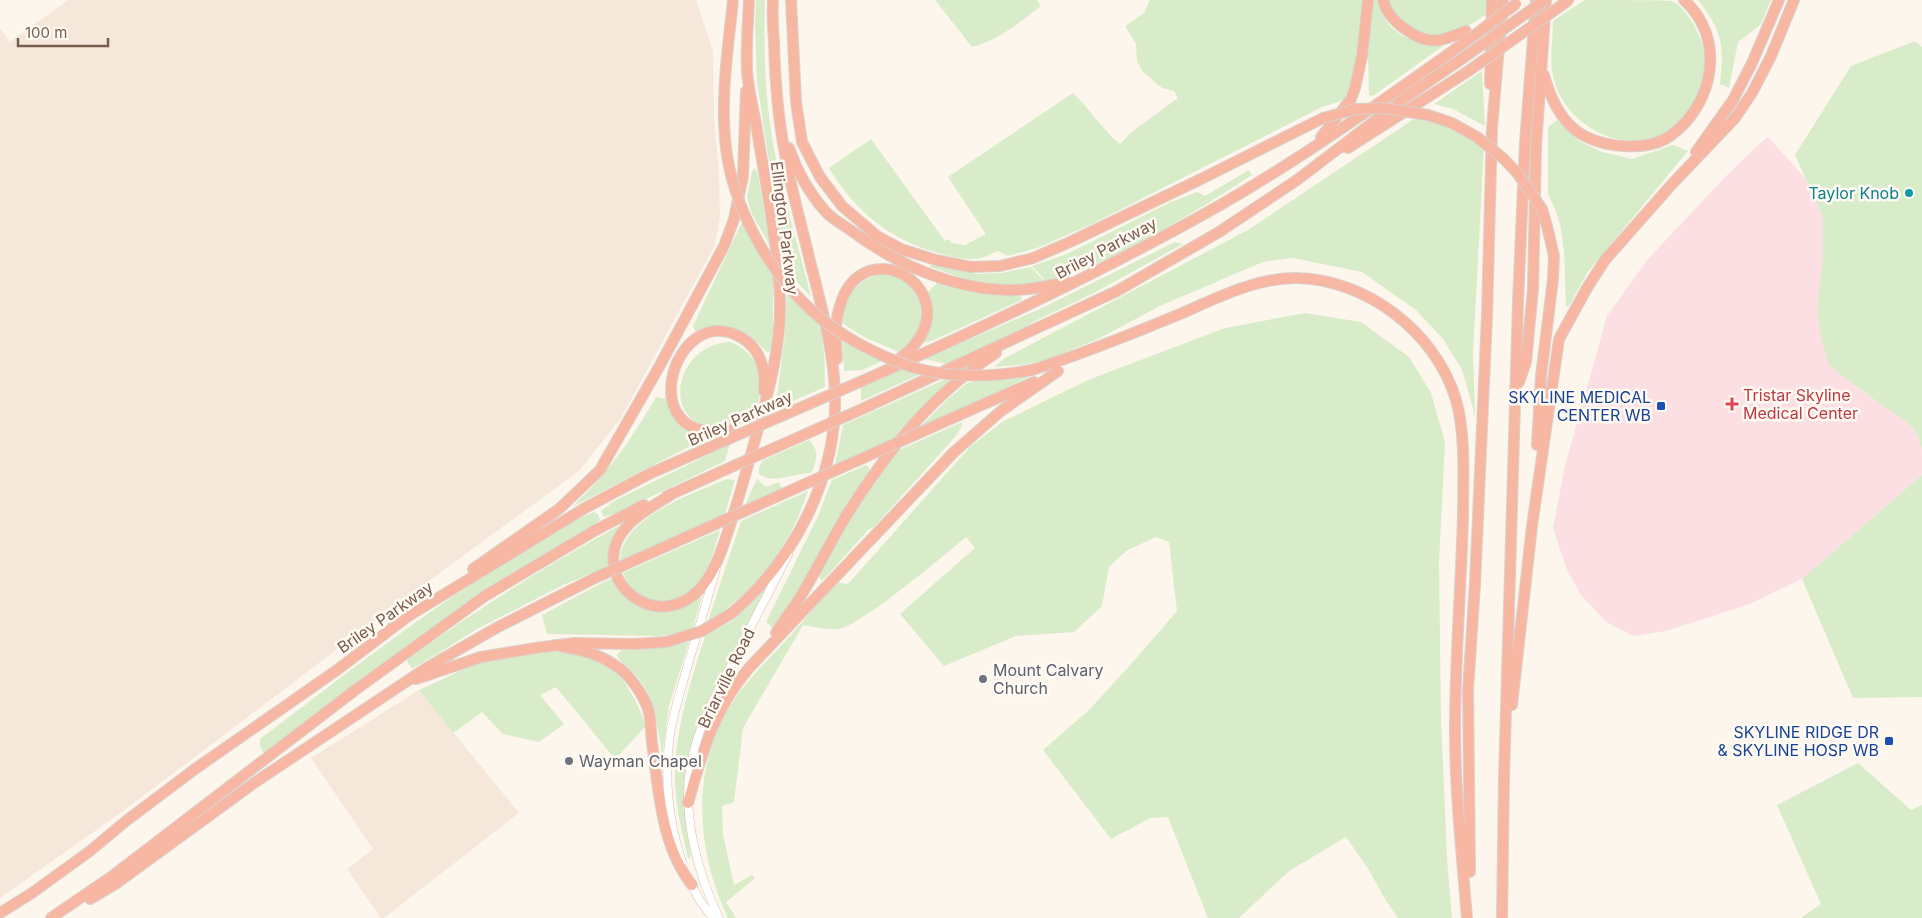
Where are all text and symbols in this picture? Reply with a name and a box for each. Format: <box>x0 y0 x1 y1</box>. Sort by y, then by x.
scale bar <box>18 15 108 47</box>
text: 100 m <box>25 23 67 42</box>
street label: Ellington Parkway <box>767 160 803 296</box>
place label: Taylor Knob <box>1808 183 1899 203</box>
marker: Taylor Knob <box>1903 187 1915 199</box>
street label: Briley Parkway <box>1052 213 1160 283</box>
place label: Tristar Skyline Medical Center <box>1743 385 1858 423</box>
street label: Briley Parkway <box>685 386 795 450</box>
place label: SKYLINE MEDICAL CENTER WB <box>1508 387 1651 425</box>
marker: Tristar Skyline Medical Center <box>1725 397 1739 411</box>
marker: SKYLINE MEDICAL CENTER WB <box>1655 400 1667 412</box>
street label: Briley Parkway <box>333 577 437 657</box>
street label: Briarville Road <box>693 625 759 731</box>
place label: Mount Calvary Church <box>993 660 1103 698</box>
marker: Mount Calvary Church <box>977 673 989 685</box>
place label: SKYLINE RIDGE DR & SKYLINE HOSP WB <box>1717 722 1879 760</box>
marker: SKYLINE RIDGE DR & SKYLINE HOSP WB <box>1883 735 1895 747</box>
place label: Wayman Chapel <box>579 751 702 771</box>
marker: Wayman Chapel <box>563 755 575 767</box>

